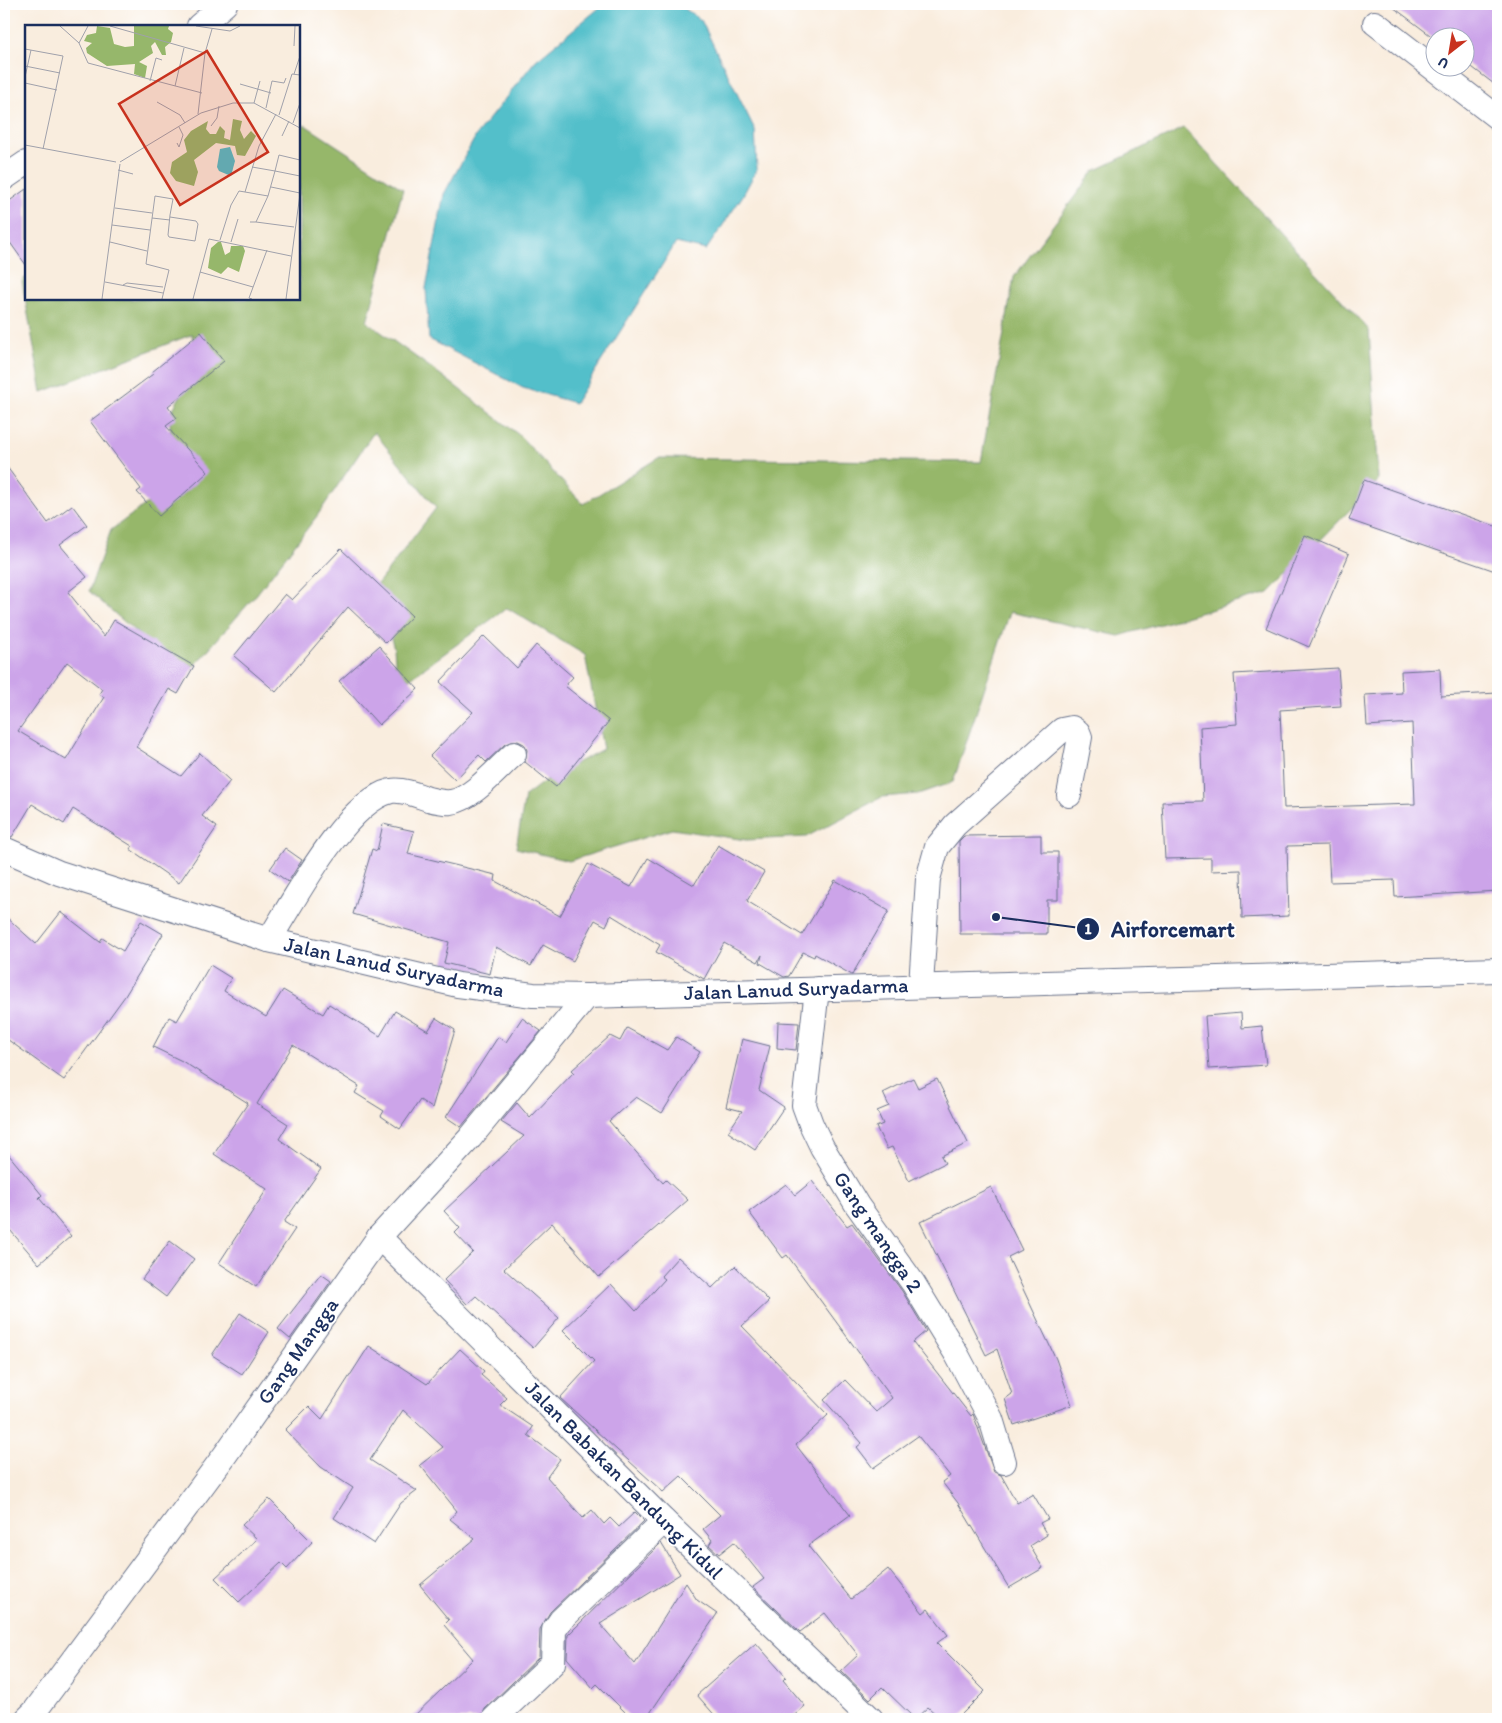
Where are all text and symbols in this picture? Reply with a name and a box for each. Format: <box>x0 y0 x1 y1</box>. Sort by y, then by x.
inset map <box>25 25 300 300</box>
north arrow <box>1424 28 1474 78</box>
text: U <box>1435 53 1452 72</box>
callout: Airforcemart <box>1076 911 1244 948</box>
text: Airforcemart <box>1110 916 1236 943</box>
text: 1 <box>1085 920 1092 938</box>
street label: Jalan Lanud Suryadarma <box>282 931 507 1002</box>
street label: Jalan Lanud Suryadarma <box>683 972 909 1005</box>
street label: Gang mangga 2 <box>829 1166 928 1297</box>
street label: Gang Mangga <box>252 1293 344 1409</box>
street label: Jalan Babakan Bandung Kidul <box>520 1375 729 1584</box>

